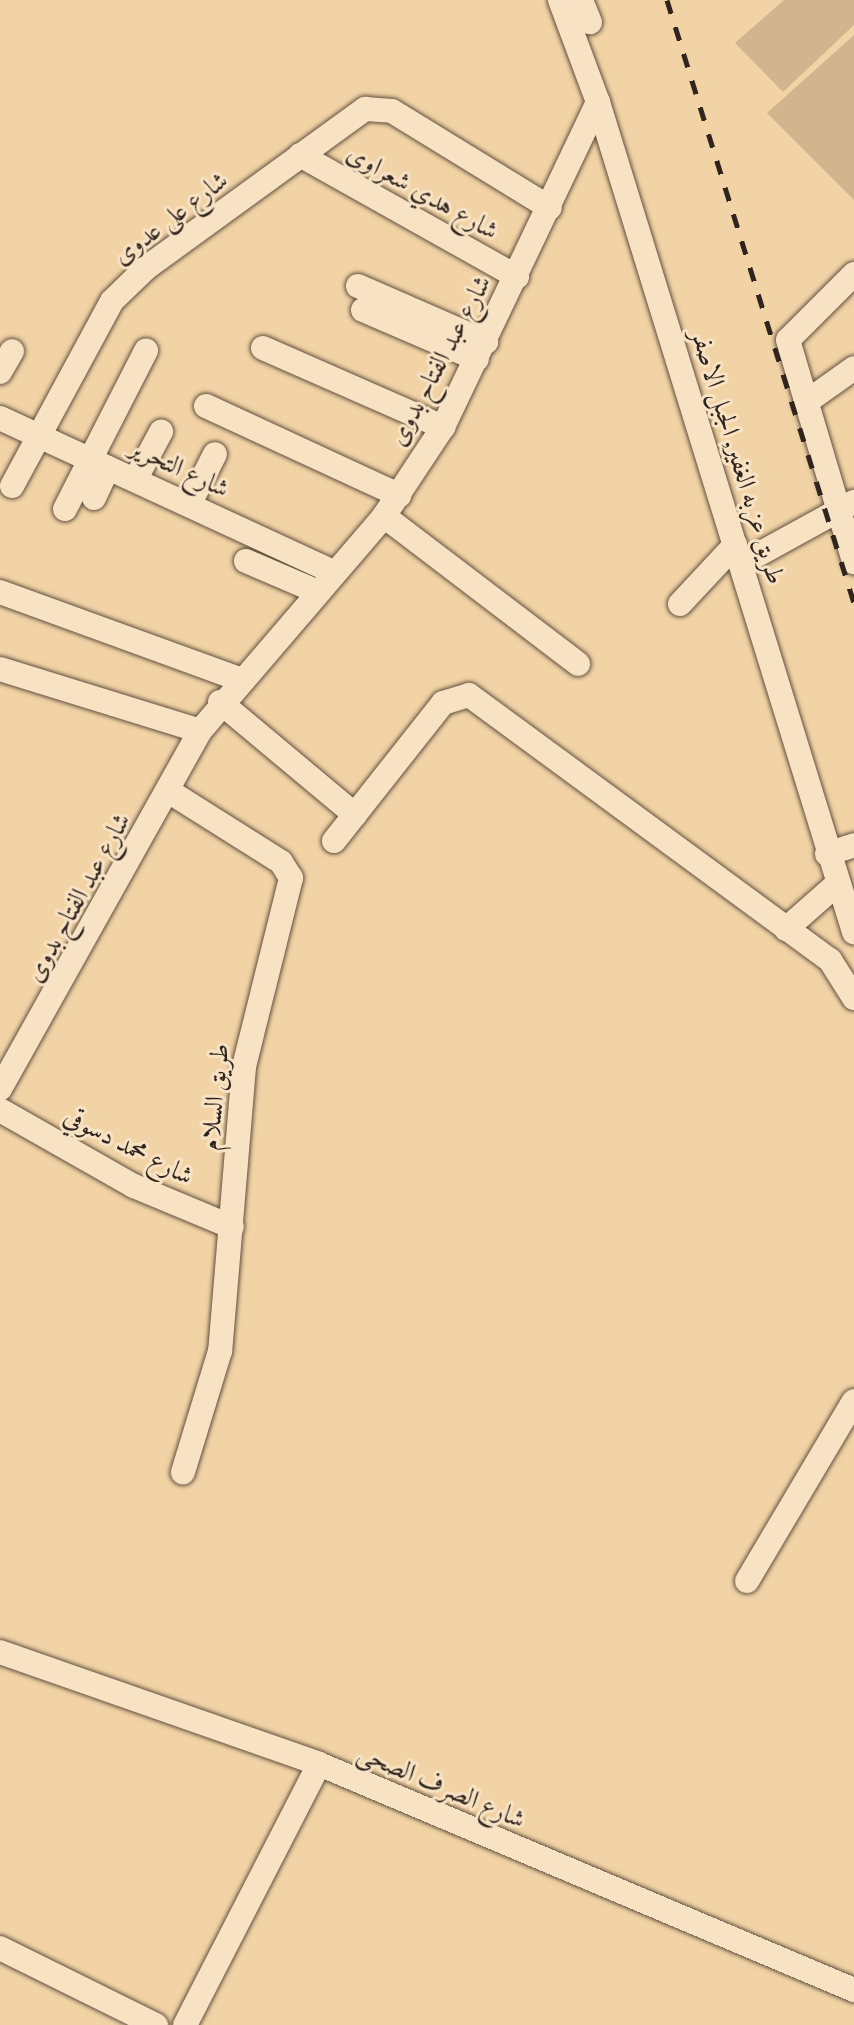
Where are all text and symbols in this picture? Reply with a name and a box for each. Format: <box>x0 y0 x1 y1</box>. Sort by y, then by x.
street label: شارع هدي شعراوى <box>341 138 503 248</box>
street label: شارع على عدوى <box>107 166 235 272</box>
street label: شارع عبد الفتاح بدوى <box>383 270 499 452</box>
street label: طريق عزبه الغفير, الجبل الاصفر <box>683 326 791 588</box>
street label: شارع التحرير <box>124 432 234 506</box>
street label: شارع عبد الفتاح بدوى <box>20 808 138 988</box>
street label: طريق السلام <box>195 1042 237 1152</box>
street label: شارع محمد دسوقي <box>58 1101 198 1193</box>
street label: شارع الصرف الصحى <box>352 1738 530 1836</box>

